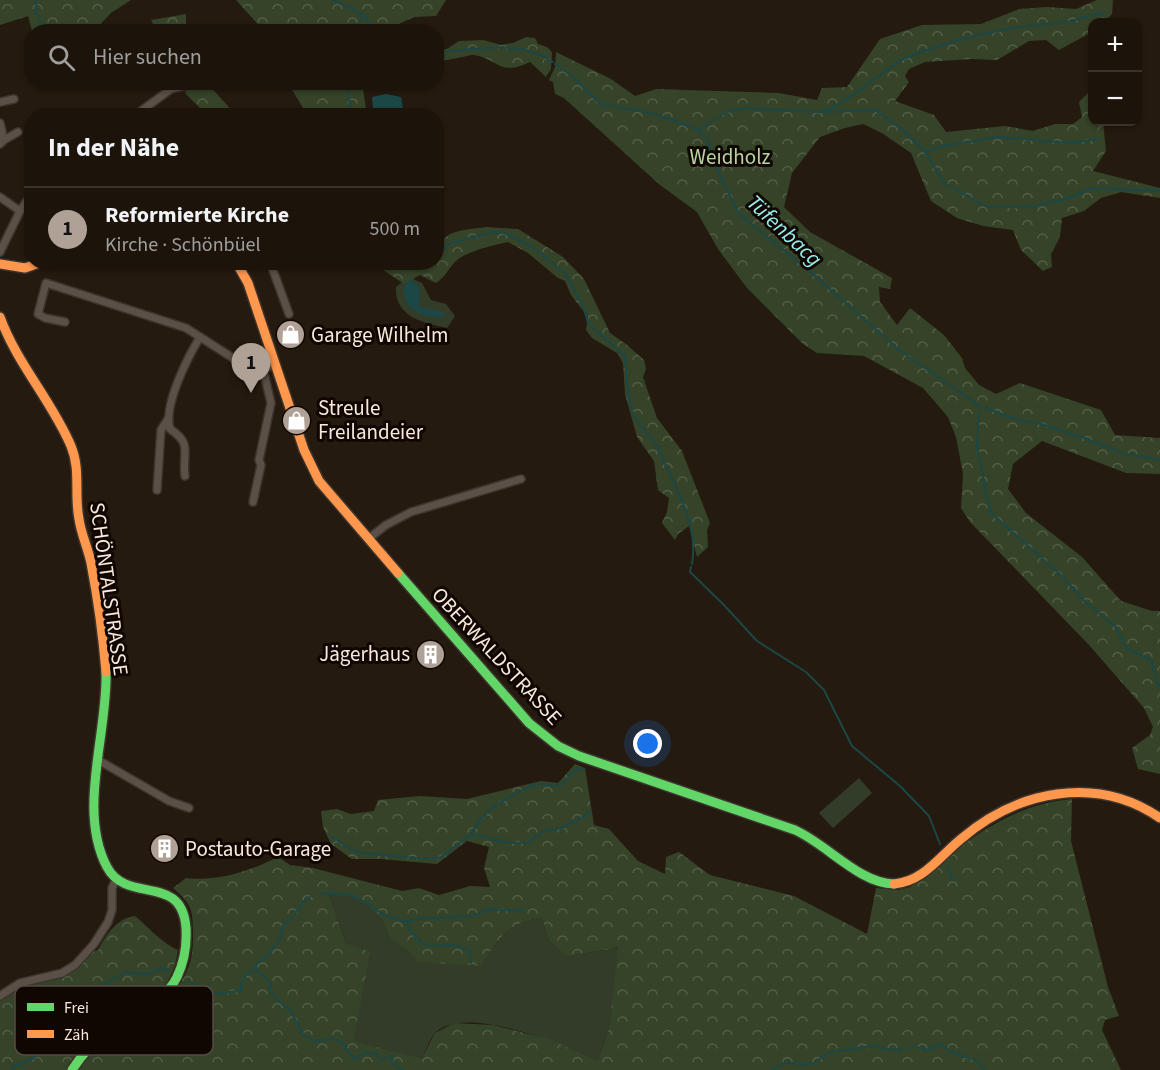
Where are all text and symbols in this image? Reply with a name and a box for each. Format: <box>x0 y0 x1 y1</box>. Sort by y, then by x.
map controls <box>1088 18 1142 126</box>
button: + <box>1088 18 1142 72</box>
search box <box>24 24 444 90</box>
icon: search <box>45 41 78 74</box>
text: Hier suchen <box>93 41 202 73</box>
button: − <box>1088 72 1142 126</box>
text: In der Nähe <box>48 129 179 166</box>
park label: Weidholz <box>690 142 770 172</box>
water label: Tüfenbacg <box>739 187 829 274</box>
text: Reformierte Kirche <box>105 199 289 231</box>
text: 1 <box>62 215 73 243</box>
text: 500 m <box>370 215 420 243</box>
text: Kirche · Schönbüel <box>105 231 261 259</box>
shop icon: Garage Wilhelm <box>274 319 306 351</box>
place label: Garage Wilhelm <box>311 320 448 350</box>
pin: 1 <box>232 344 270 393</box>
place label: Streule Freilandeier <box>318 393 424 447</box>
shop icon: Streule Freilandeier <box>281 404 313 436</box>
street label: SCHÖNTALSTRASSE <box>82 501 136 677</box>
street label: OBERWALDSTRASSE <box>425 580 569 732</box>
building icon: Jägerhaus <box>415 638 447 670</box>
place label: Jägerhaus <box>319 639 410 669</box>
your location <box>633 729 662 758</box>
building icon: Postauto-Garage <box>148 833 180 865</box>
place label: Postauto-Garage <box>185 834 331 864</box>
legend <box>15 986 213 1055</box>
text: Frei <box>64 997 89 1019</box>
text: Zäh <box>64 1024 89 1046</box>

